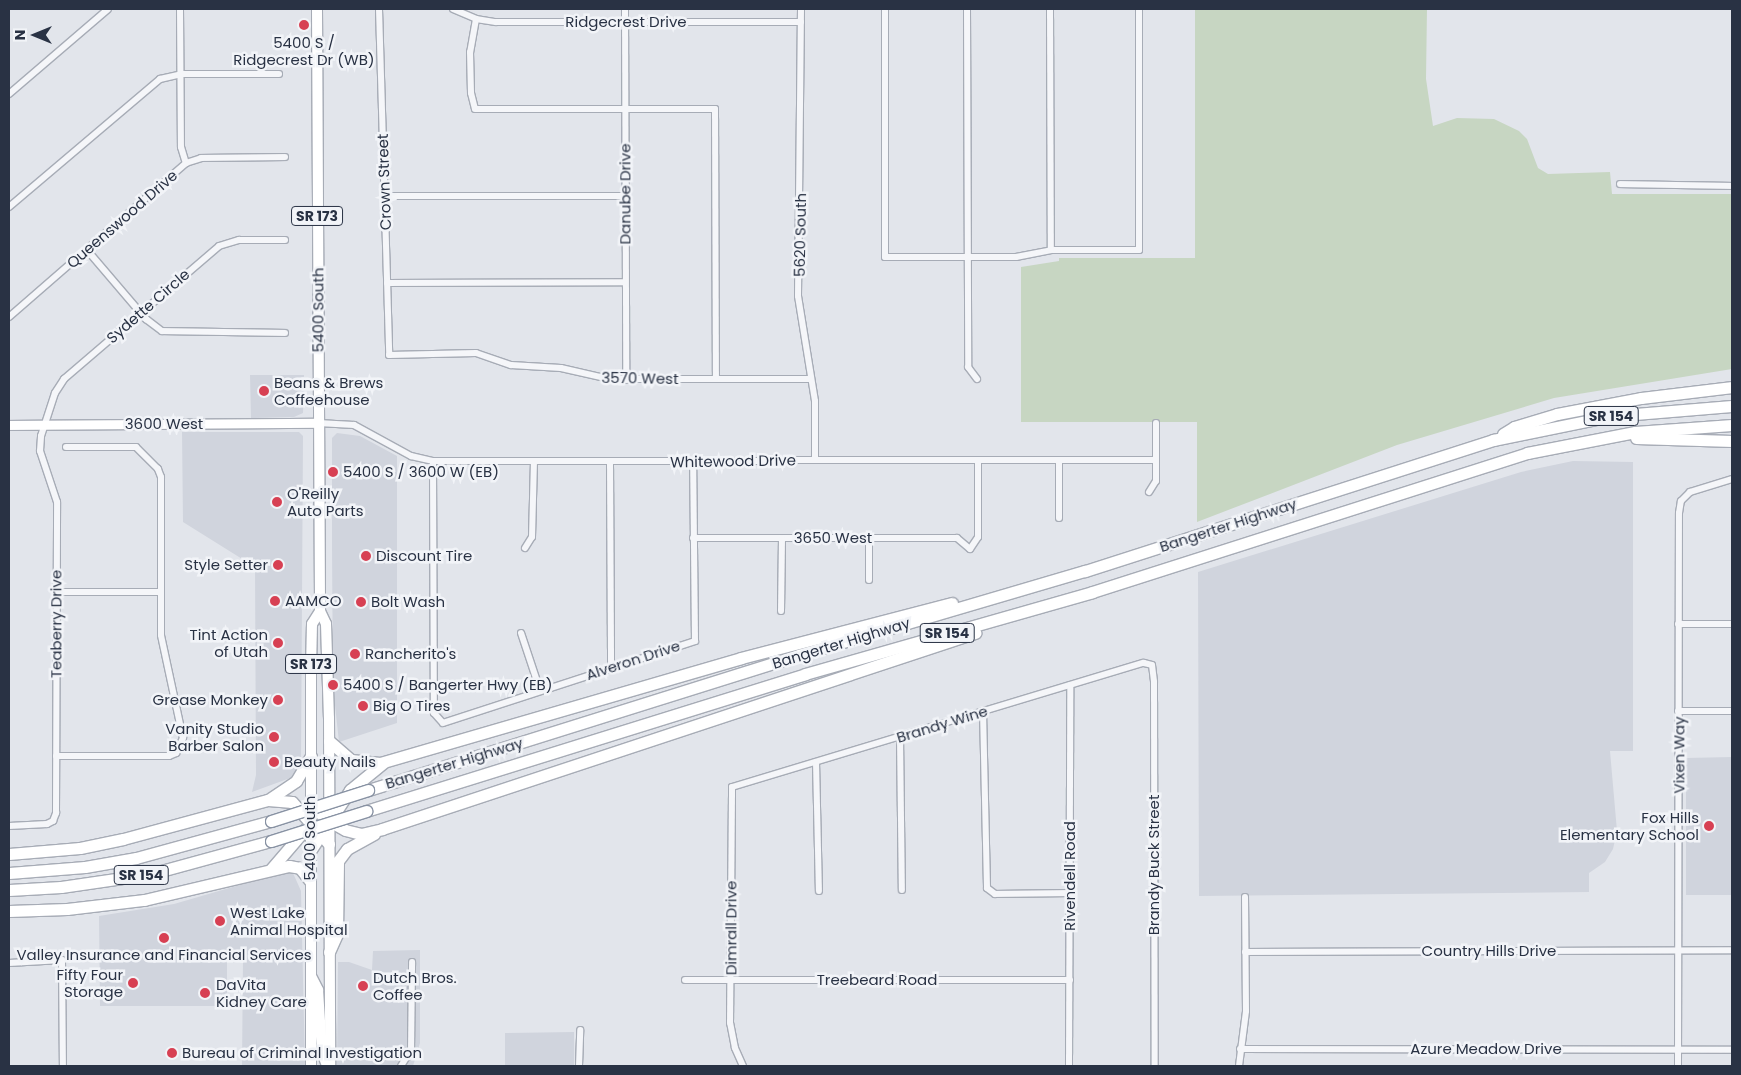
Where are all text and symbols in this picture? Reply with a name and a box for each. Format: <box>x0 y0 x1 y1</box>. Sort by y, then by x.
north arrow <box>10 10 60 60</box>
street label: Ridgecrest Drive <box>565 13 687 31</box>
marker: 5400 S / Ridgecrest Dr (WB) <box>298 19 310 31</box>
text: N <box>10 30 30 40</box>
place label: 5400 S / Ridgecrest Dr (WB) <box>233 33 375 68</box>
street label: Crown Street <box>373 133 395 231</box>
street label: Danube Drive <box>616 144 634 244</box>
street label: Queenswood Drive <box>63 166 181 272</box>
street label: 5620 South <box>790 193 810 277</box>
road number: SR 173 <box>291 205 343 228</box>
street label: Sydette Circle <box>103 265 193 347</box>
street label: 5400 South <box>309 268 327 352</box>
street label: 3570 West <box>601 368 679 388</box>
place label: Beans & Brews Coffeehouse <box>274 373 383 408</box>
marker: Beans & Brews Coffeehouse <box>258 385 270 397</box>
road number: SR 154 <box>1584 404 1638 428</box>
street label: 3600 West <box>125 415 203 433</box>
street label: Whitewood Drive <box>670 451 796 471</box>
place label: 5400 S / 3600 W (EB) <box>343 463 499 481</box>
marker: 5400 S / 3600 W (EB) <box>327 466 339 478</box>
place label: O'Reilly Auto Parts <box>287 484 363 519</box>
street label: Bangerter Highway <box>1157 494 1299 556</box>
marker: O'Reilly Auto Parts <box>271 496 283 508</box>
street label: 3650 West <box>794 529 872 547</box>
place label: Discount Tire <box>376 547 472 565</box>
marker: Discount Tire <box>360 550 372 562</box>
place label: Style Setter <box>184 556 268 574</box>
marker: Style Setter <box>272 559 284 571</box>
street label: Teaberry Drive <box>47 570 65 678</box>
place label: AAMCO <box>285 592 342 610</box>
place label: Bolt Wash <box>371 593 445 611</box>
marker: AAMCO <box>269 595 281 607</box>
marker: Bolt Wash <box>355 596 367 608</box>
street label: Bangerter Highway <box>770 613 912 673</box>
road number: SR 154 <box>920 622 974 644</box>
place label: Tint Action of Utah <box>190 625 268 660</box>
street label: Alveron Drive <box>584 636 682 684</box>
marker: Tint Action of Utah <box>272 637 284 649</box>
place label: Rancherito's <box>365 645 456 663</box>
marker: Rancherito's <box>349 648 361 660</box>
road number: SR 173 <box>285 652 337 676</box>
place label: 5400 S / Bangerter Hwy (EB) <box>343 676 553 694</box>
marker: 5400 S / Bangerter Hwy (EB) <box>327 679 339 691</box>
place label: Grease Monkey <box>153 691 268 709</box>
marker: Grease Monkey <box>272 694 284 706</box>
place label: Big O Tires <box>373 697 450 715</box>
marker: Big O Tires <box>357 700 369 712</box>
street label: Brandy Wine <box>894 702 990 746</box>
street label: Vixen Way <box>1670 716 1688 794</box>
place label: Vanity Studio Barber Salon <box>165 719 264 754</box>
marker: Vanity Studio Barber Salon <box>268 731 280 743</box>
street label: Bangerter Highway <box>383 733 525 793</box>
place label: Beauty Nails <box>284 753 376 771</box>
marker: Beauty Nails <box>268 756 280 768</box>
street label: Brandy Buck Street <box>1145 795 1163 935</box>
street label: 5400 South <box>301 796 319 880</box>
place label: Fox Hills Elementary School <box>1560 808 1699 843</box>
marker: Fox Hills Elementary School <box>1703 820 1715 832</box>
street label: Rivendell Road <box>1061 821 1079 931</box>
road number: SR 154 <box>114 864 168 886</box>
street label: Dimrall Drive <box>722 881 740 975</box>
place label: West Lake Animal Hospital <box>230 903 348 938</box>
marker: West Lake Animal Hospital <box>214 915 226 927</box>
marker: Valley Insurance and Financial Services <box>158 932 170 944</box>
street label: Country Hills Drive <box>1422 942 1556 960</box>
place label: Valley Insurance and Financial Services <box>16 946 312 964</box>
place label: Fifty Four Storage <box>57 965 123 1000</box>
place label: Dutch Bros. Coffee <box>373 968 457 1003</box>
street label: Treebeard Road <box>817 971 937 989</box>
place label: DaVita Kidney Care <box>216 975 307 1010</box>
marker: Fifty Four Storage <box>127 977 139 989</box>
marker: Dutch Bros. Coffee <box>357 980 369 992</box>
marker: DaVita Kidney Care <box>198 986 212 1000</box>
street label: Azure Meadow Drive <box>1410 1040 1562 1058</box>
place label: Bureau of Criminal Investigation <box>182 1044 422 1062</box>
marker: Bureau of Criminal Investigation <box>166 1047 178 1059</box>

